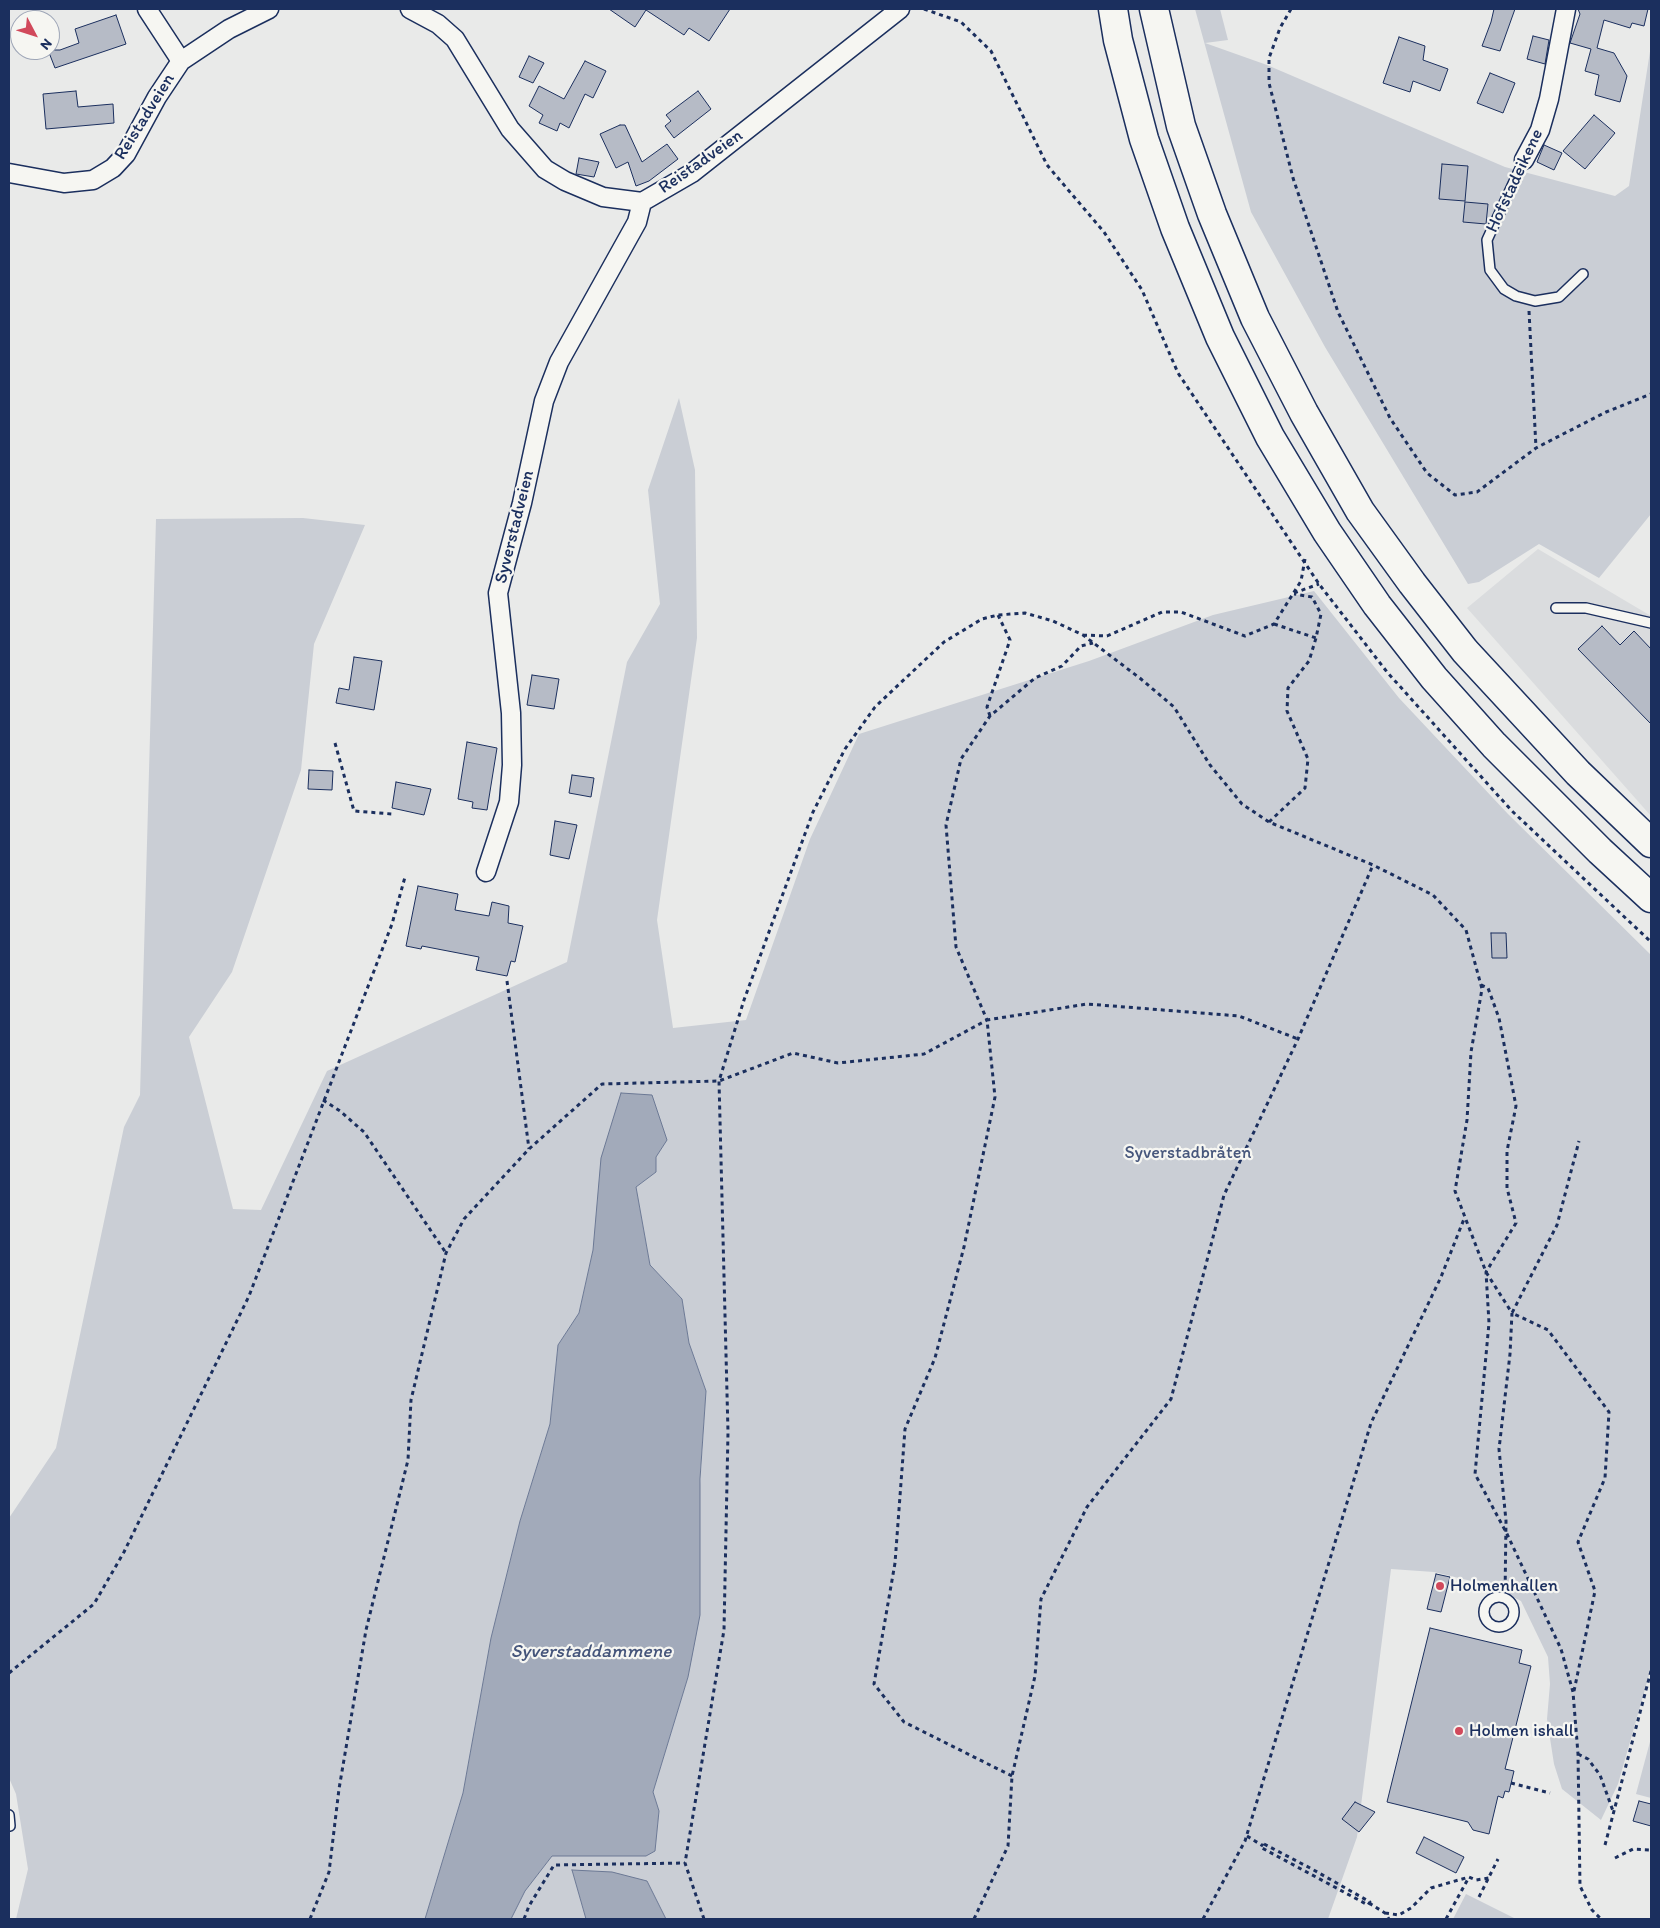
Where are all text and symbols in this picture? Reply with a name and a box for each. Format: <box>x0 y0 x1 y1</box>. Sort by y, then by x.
north arrow <box>10 10 60 60</box>
text: N <box>37 35 56 53</box>
street label: Reistadveien <box>110 70 180 164</box>
street label: Reistadveien <box>655 125 747 199</box>
street label: Hofstadeikene <box>1482 126 1548 236</box>
street label: Syverstadveien <box>491 468 539 586</box>
park label: Syverstadbråten <box>1124 1142 1252 1164</box>
place label: Holmenhallen <box>1450 1575 1558 1597</box>
marker: Holmenhallen <box>1434 1580 1446 1592</box>
water label: Syverstaddammene <box>511 1641 671 1663</box>
place label: Holmen ishall <box>1469 1720 1574 1742</box>
marker: Holmen ishall <box>1453 1725 1465 1737</box>

